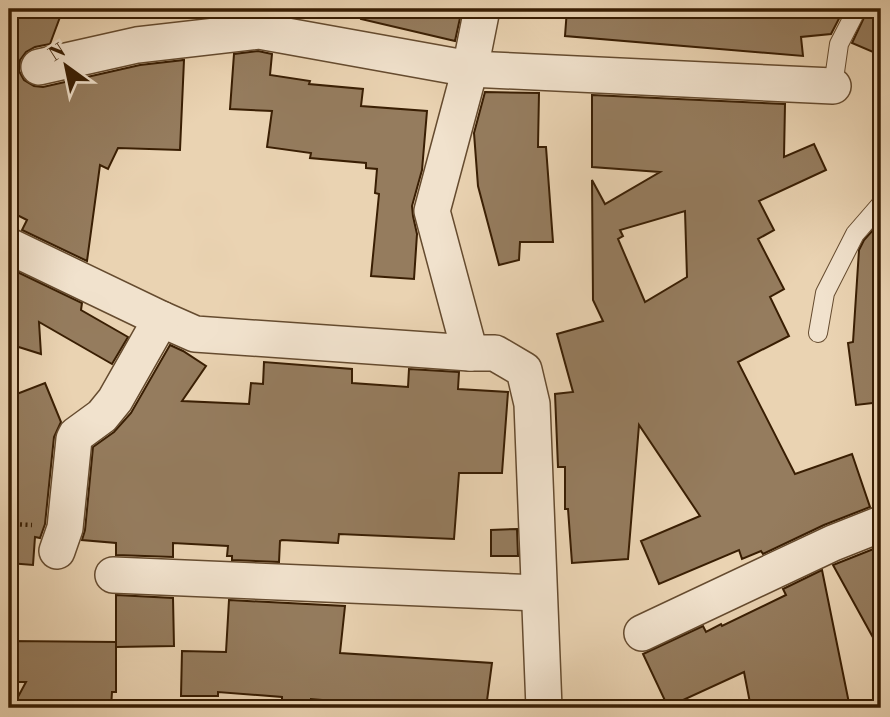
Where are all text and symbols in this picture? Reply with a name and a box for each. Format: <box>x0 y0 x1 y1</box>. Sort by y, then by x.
north arrow <box>32 32 102 102</box>
text: N <box>44 38 70 67</box>

